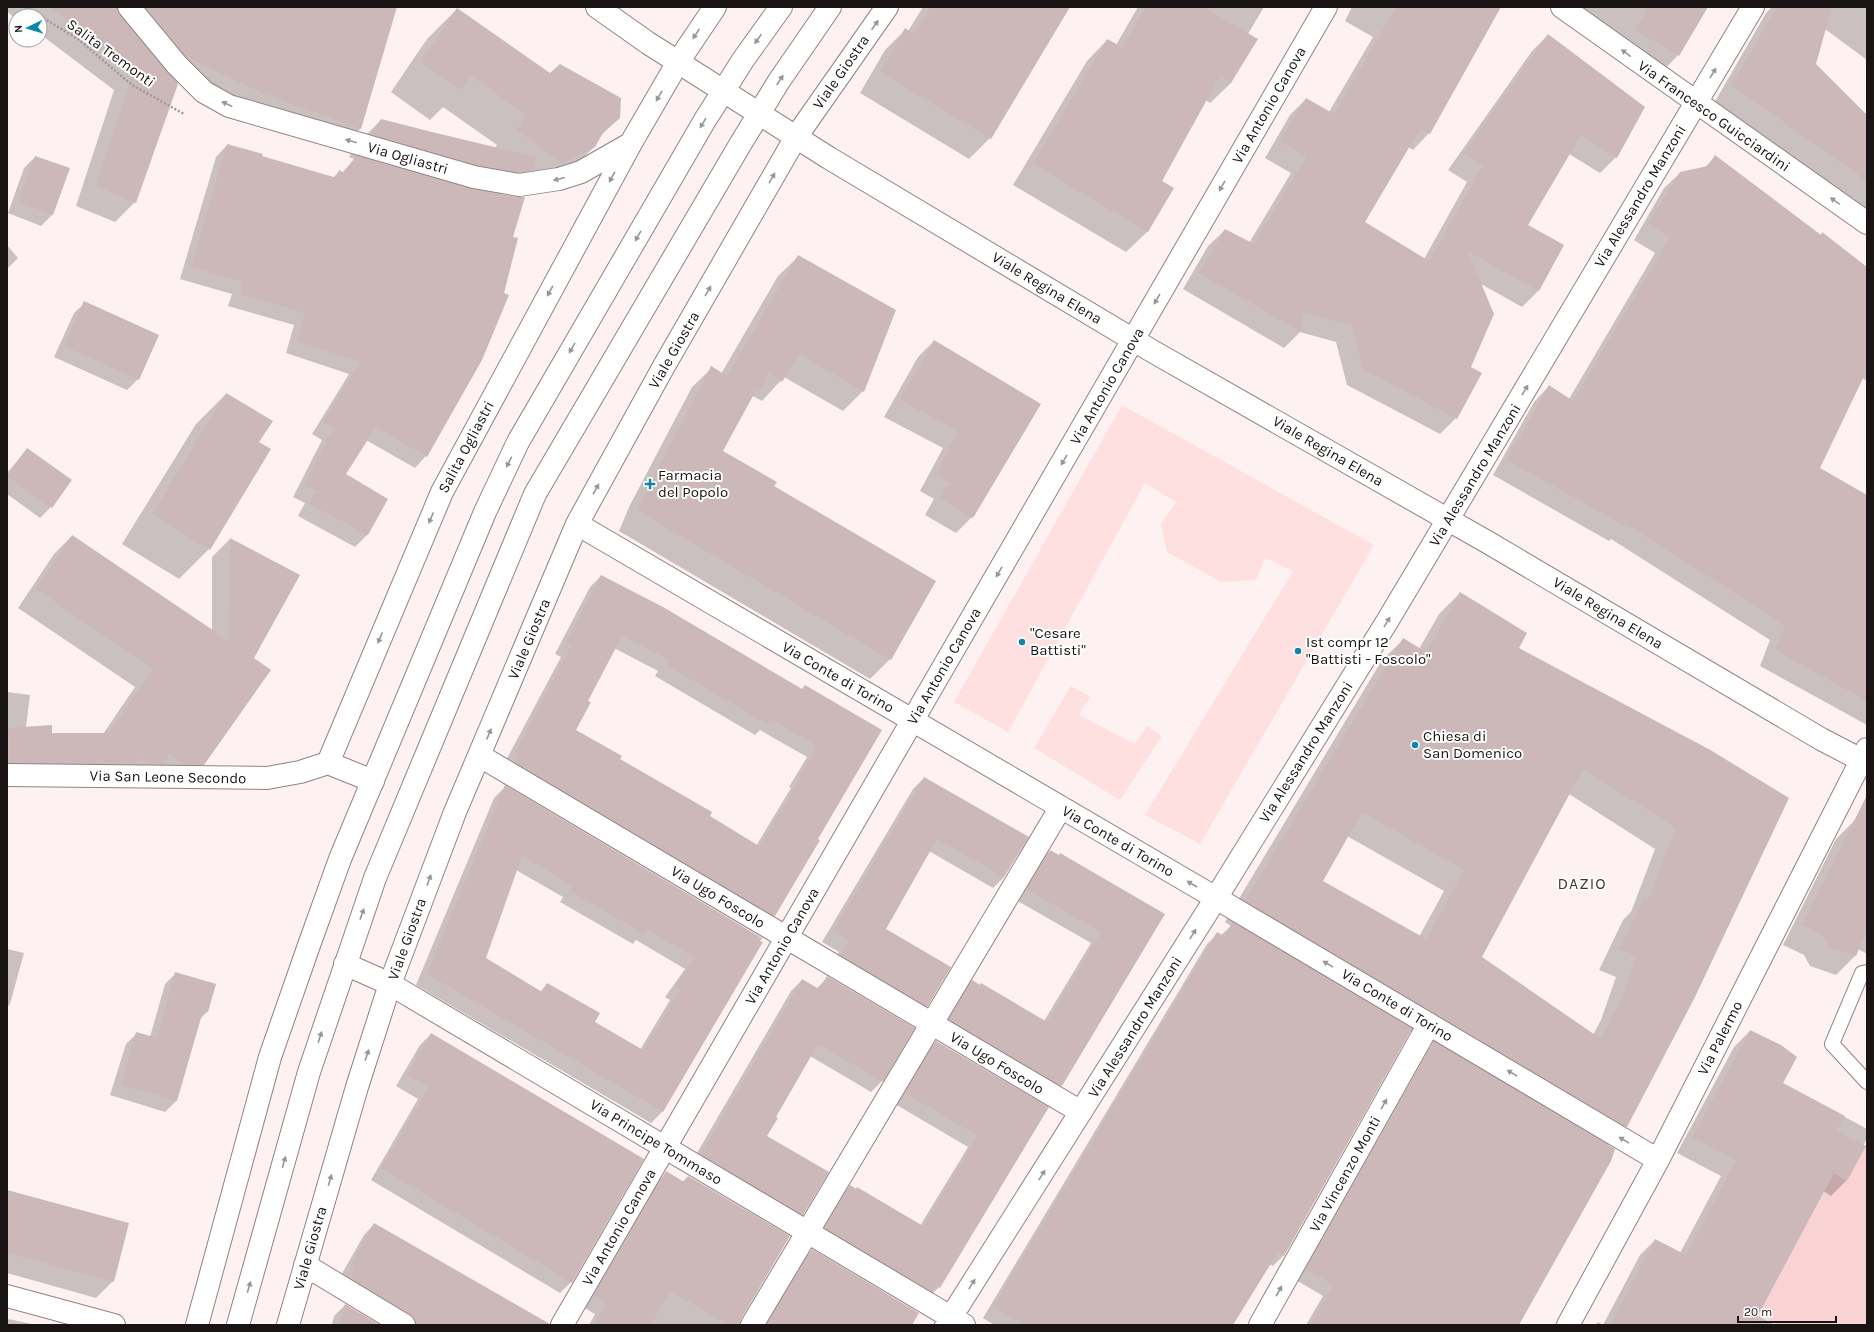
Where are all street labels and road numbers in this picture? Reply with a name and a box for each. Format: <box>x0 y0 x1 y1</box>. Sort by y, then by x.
street label: Salita Tremonti <box>63 15 159 91</box>
street label: Viale Giostra <box>809 32 873 112</box>
street label: Via Antonio Canova <box>1228 43 1310 167</box>
street label: Via Francesco Guicciardini <box>1634 56 1794 176</box>
street label: Via Alessandro Manzoni <box>1590 121 1690 271</box>
street label: Via Ogliastri <box>366 138 450 178</box>
street label: Viale Regina Elena <box>989 248 1105 328</box>
street label: Viale Giostra <box>645 308 703 392</box>
street label: Via Antonio Canova <box>1066 324 1148 448</box>
street label: Salita Ogliastri <box>434 398 498 496</box>
street label: Via Alessandro Manzoni <box>1425 400 1525 550</box>
street label: Viale Regina Elena <box>1269 412 1387 490</box>
street label: Viale Regina Elena <box>1550 573 1666 653</box>
street label: Viale Giostra <box>504 596 554 682</box>
street label: Via Antonio Canova <box>903 604 985 728</box>
street label: Via Conte di Torino <box>779 638 897 716</box>
street label: Via Alessandro Manzoni <box>1255 678 1357 826</box>
street label: Via San Leone Secondo <box>89 767 247 787</box>
street label: Via Conte di Torino <box>1059 802 1177 880</box>
street label: Via Ugo Foscolo <box>668 862 768 932</box>
street label: Via Antonio Canova <box>741 884 823 1008</box>
street label: Viale Giostra <box>384 895 430 983</box>
street label: Via Alessandro Manzoni <box>1084 953 1186 1101</box>
street label: Via Conte di Torino <box>1338 965 1456 1045</box>
street label: Via Palermo <box>1694 998 1746 1078</box>
street label: Via Ugo Foscolo <box>947 1028 1047 1098</box>
street label: Via Principe Tommaso <box>587 1095 725 1189</box>
street label: Via Vincenzo Monti <box>1306 1113 1384 1235</box>
street label: Via Antonio Canova <box>578 1165 660 1289</box>
street label: Viale Giostra <box>289 1204 331 1292</box>

